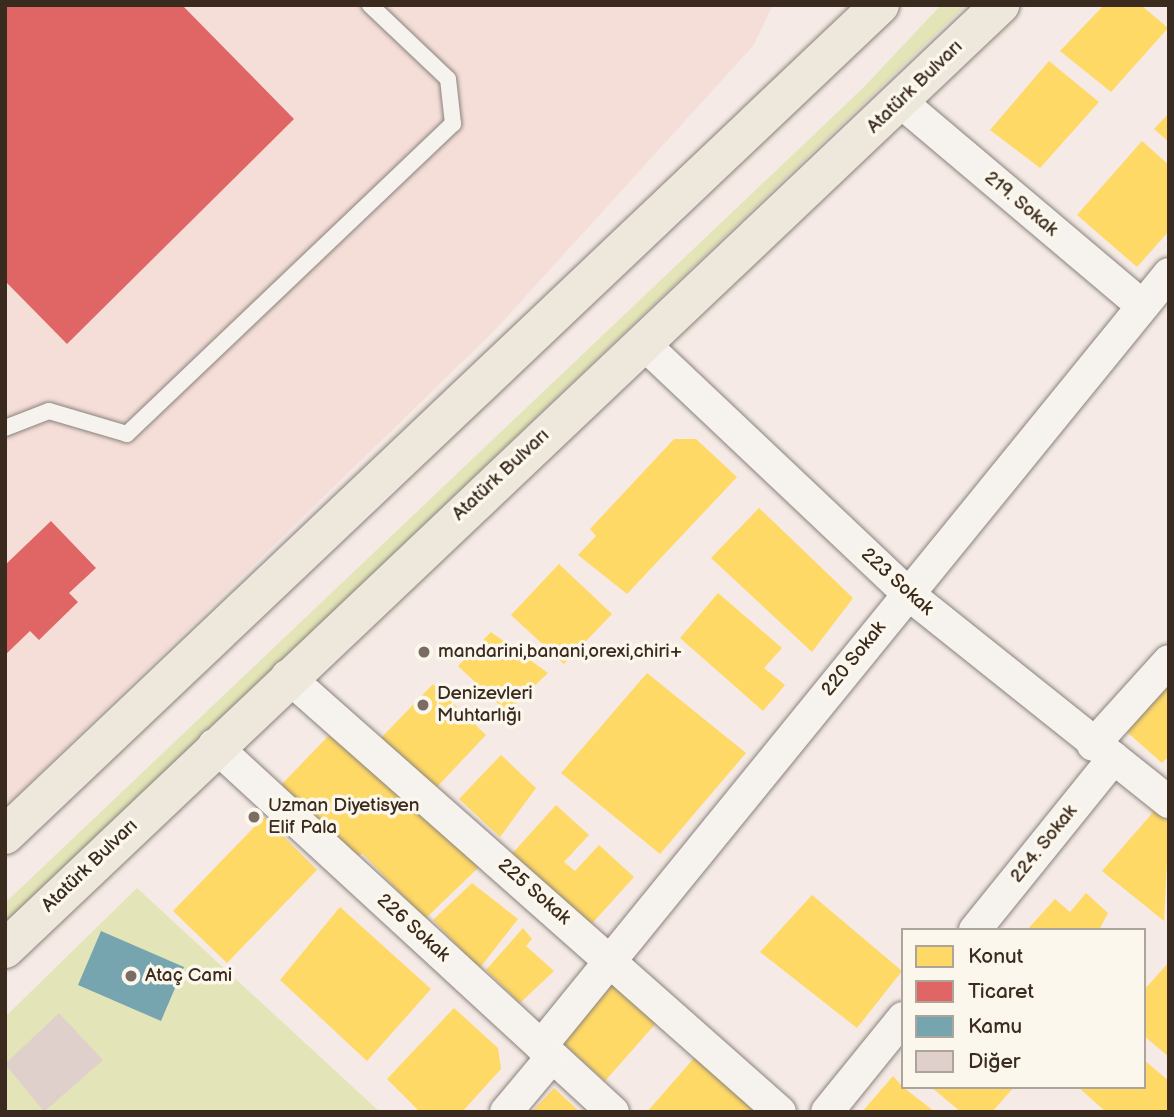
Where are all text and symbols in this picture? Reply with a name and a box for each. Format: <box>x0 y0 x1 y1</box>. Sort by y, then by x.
street label: Atatürk Bulvarı <box>862 36 968 138</box>
street label: 219. Sokak <box>979 167 1063 241</box>
street label: Atatürk Bulvarı <box>448 424 554 526</box>
street label: 223 Sokak <box>856 543 938 621</box>
street label: 220 Sokak <box>817 617 891 701</box>
place label: mandarini,banani,orexi,chiri+ <box>438 641 682 663</box>
marker: mandarini,banani,orexi,chiri+ <box>416 644 432 660</box>
place label: Denizevleri Muhtarlığı <box>437 683 533 727</box>
marker: Denizevleri Muhtarlığı <box>415 697 431 713</box>
place label: Uzman Diyetisyen Elif Pala <box>268 795 420 839</box>
street label: 224. Sokak <box>1006 800 1082 888</box>
marker: Uzman Diyetisyen Elif Pala <box>246 809 262 825</box>
street label: Atatürk Bulvarı <box>37 815 143 917</box>
street label: 225 Sokak <box>493 854 575 930</box>
street label: 226 Sokak <box>372 889 454 967</box>
legend <box>901 928 1146 1089</box>
text: Konut <box>968 944 1023 969</box>
place label: Ataç Cami <box>145 965 232 987</box>
marker: Ataç Cami <box>123 968 139 984</box>
text: Ticaret <box>968 979 1034 1004</box>
text: Kamu <box>968 1014 1022 1039</box>
text: Diğer <box>968 1049 1020 1074</box>

